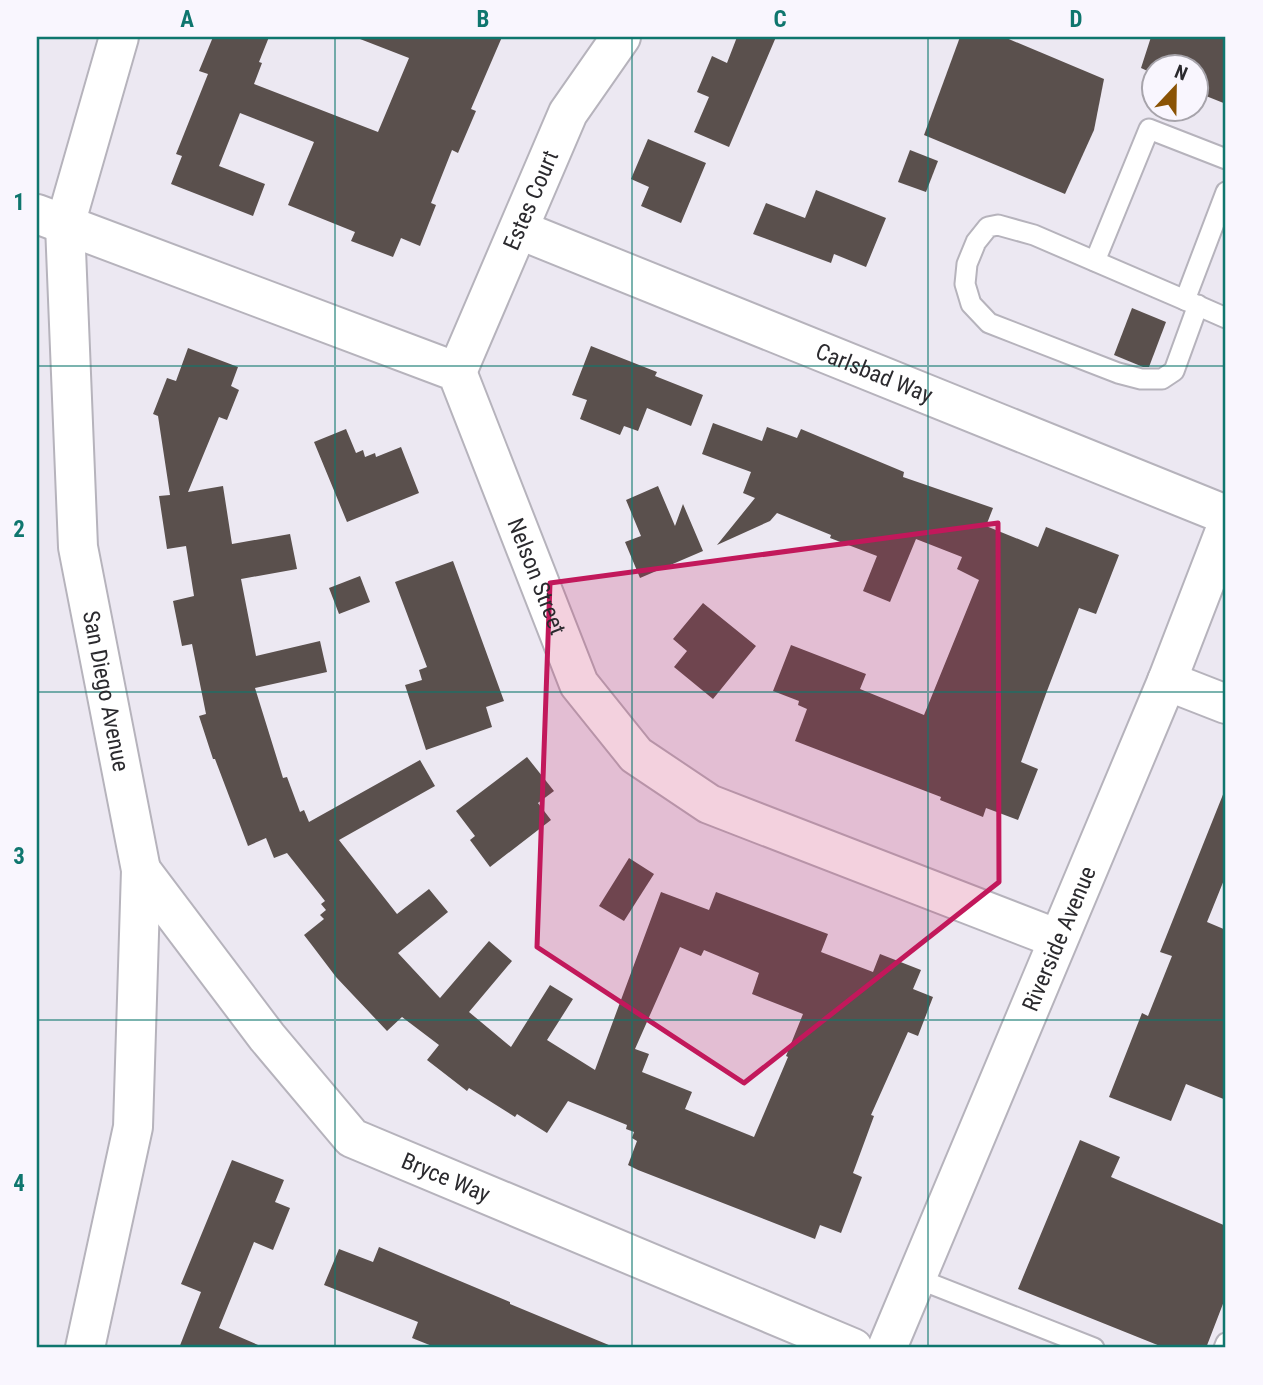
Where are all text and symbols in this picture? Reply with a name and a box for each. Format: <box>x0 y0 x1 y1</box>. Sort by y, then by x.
text: A <box>180 6 194 33</box>
text: B <box>477 6 489 33</box>
text: C <box>773 6 787 33</box>
text: D <box>1070 6 1083 33</box>
north arrow <box>1140 52 1210 122</box>
text: N <box>1171 60 1191 86</box>
street label: Estes Court <box>498 147 564 254</box>
text: 1 <box>13 189 25 216</box>
street label: Carlsbad Way <box>812 338 937 409</box>
street label: Nelson Street <box>501 514 571 638</box>
text: 2 <box>13 516 25 543</box>
street label: San Diego Avenue <box>77 609 134 774</box>
text: 3 <box>13 843 25 870</box>
street label: Riverside Avenue <box>1017 862 1102 1015</box>
street label: Bryce Way <box>397 1147 494 1208</box>
text: 4 <box>13 1170 25 1197</box>

